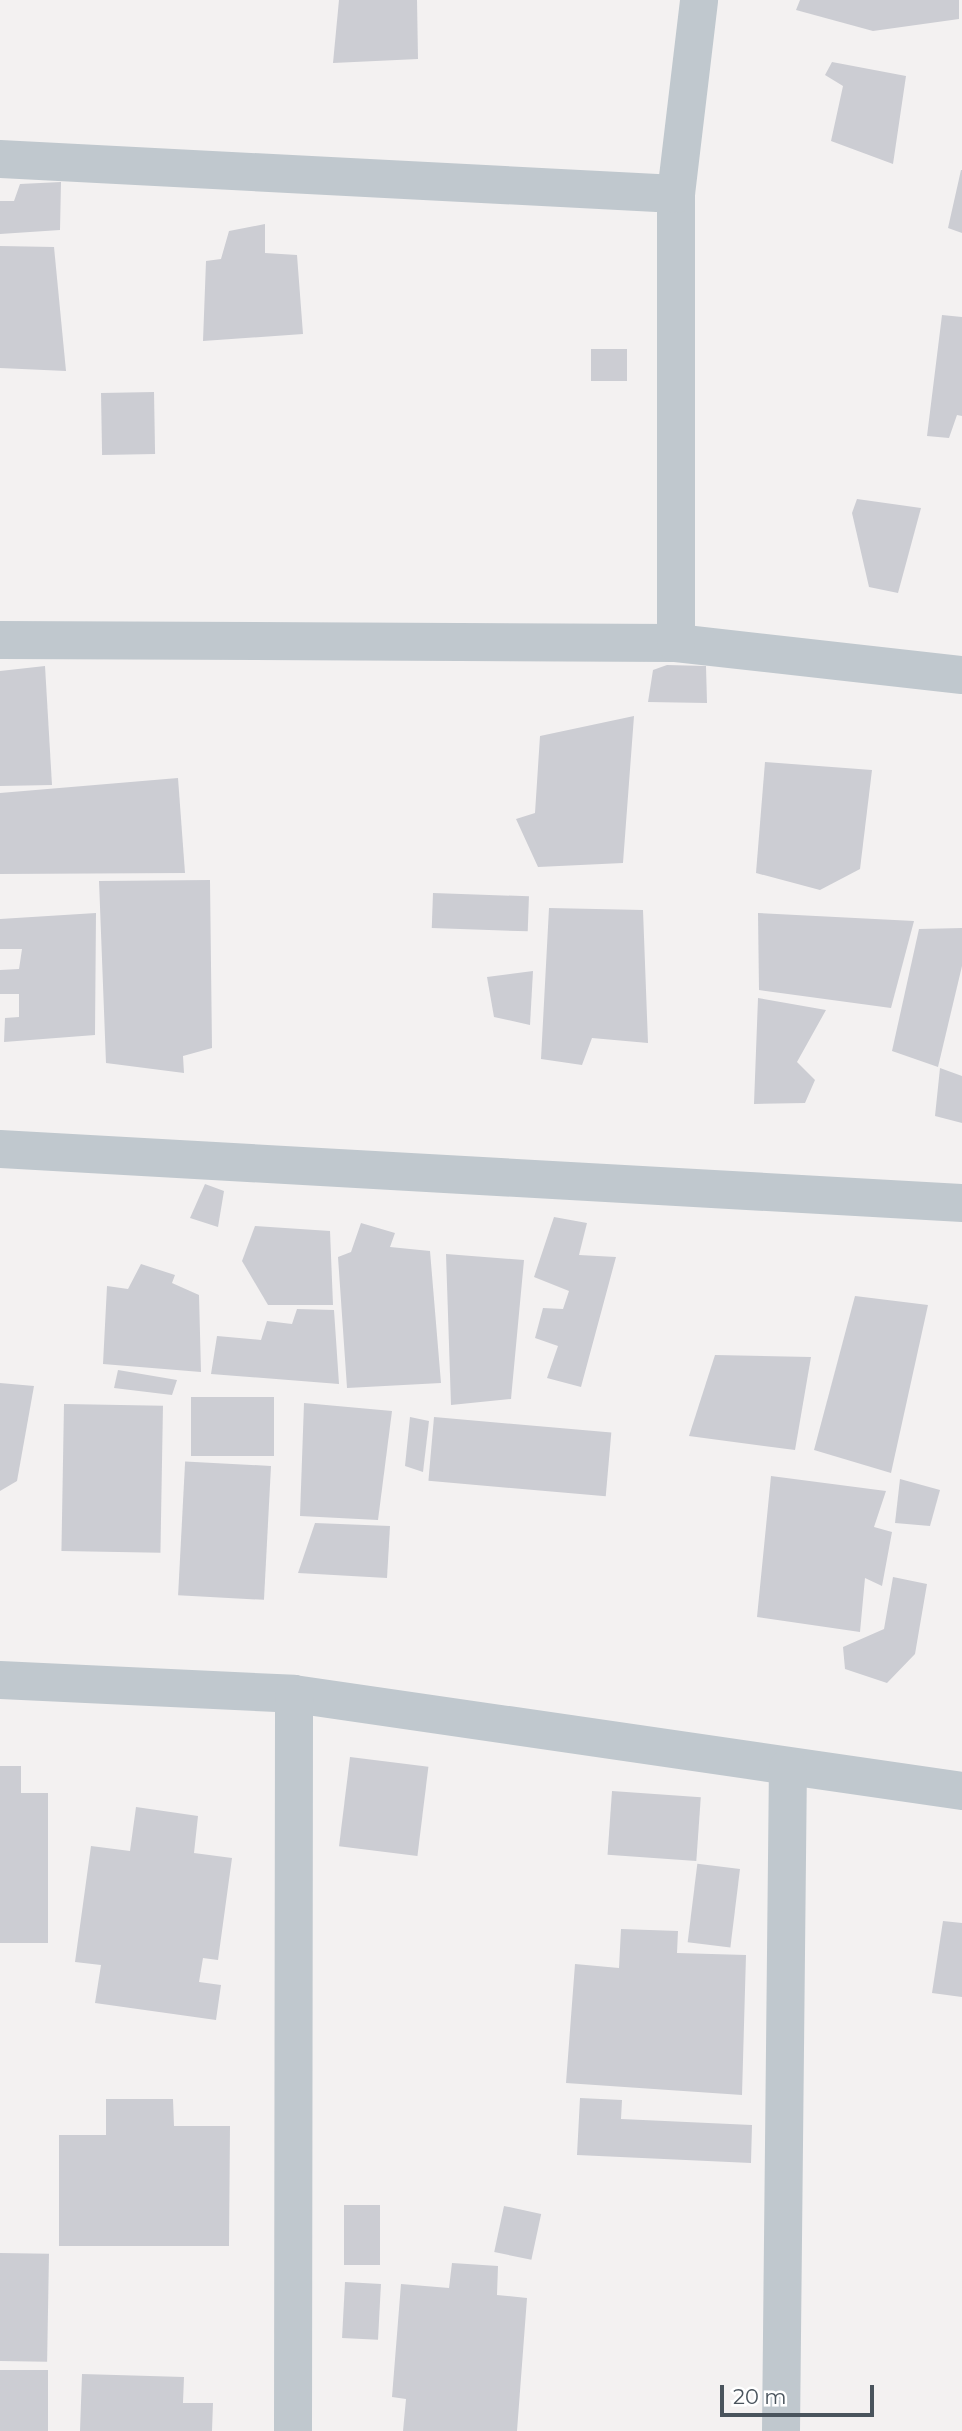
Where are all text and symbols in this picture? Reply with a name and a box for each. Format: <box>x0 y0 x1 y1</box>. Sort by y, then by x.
scale bar <box>724 2372 878 2416</box>
text: 20 m <box>733 2384 787 2409</box>

